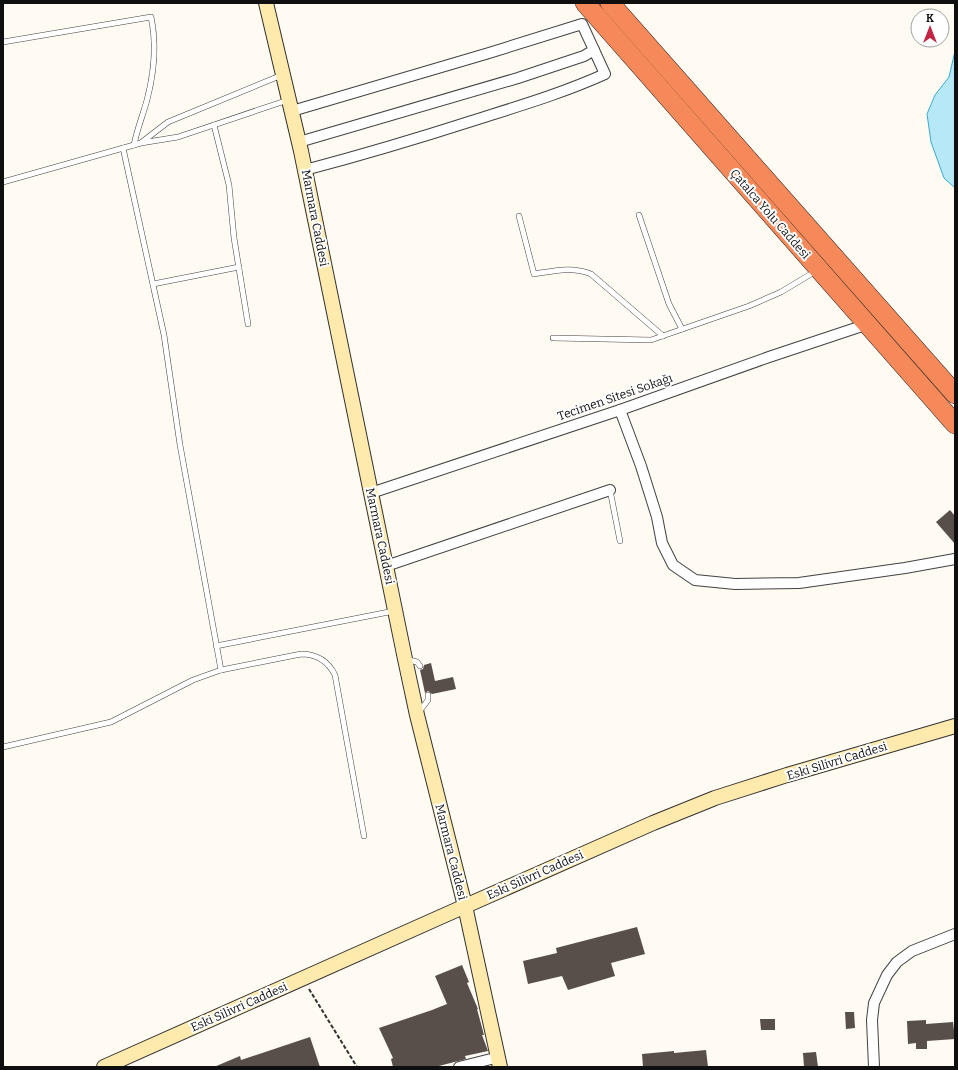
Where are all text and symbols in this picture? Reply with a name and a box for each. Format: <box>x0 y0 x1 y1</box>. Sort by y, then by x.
north arrow <box>910 8 950 48</box>
text: K <box>926 12 934 25</box>
street label: Çatalca Yolu Caddesi <box>727 166 813 262</box>
street label: Marmara Caddesi <box>299 168 331 268</box>
street label: Tecimen Sitesi Sokağı <box>556 371 675 423</box>
street label: Marmara Caddesi <box>363 486 397 586</box>
street label: Eski Silivri Caddesi <box>785 739 889 783</box>
street label: Marmara Caddesi <box>432 803 470 902</box>
street label: Eski Silivri Caddesi <box>485 847 586 903</box>
street label: Eski Silivri Caddesi <box>189 979 290 1035</box>

